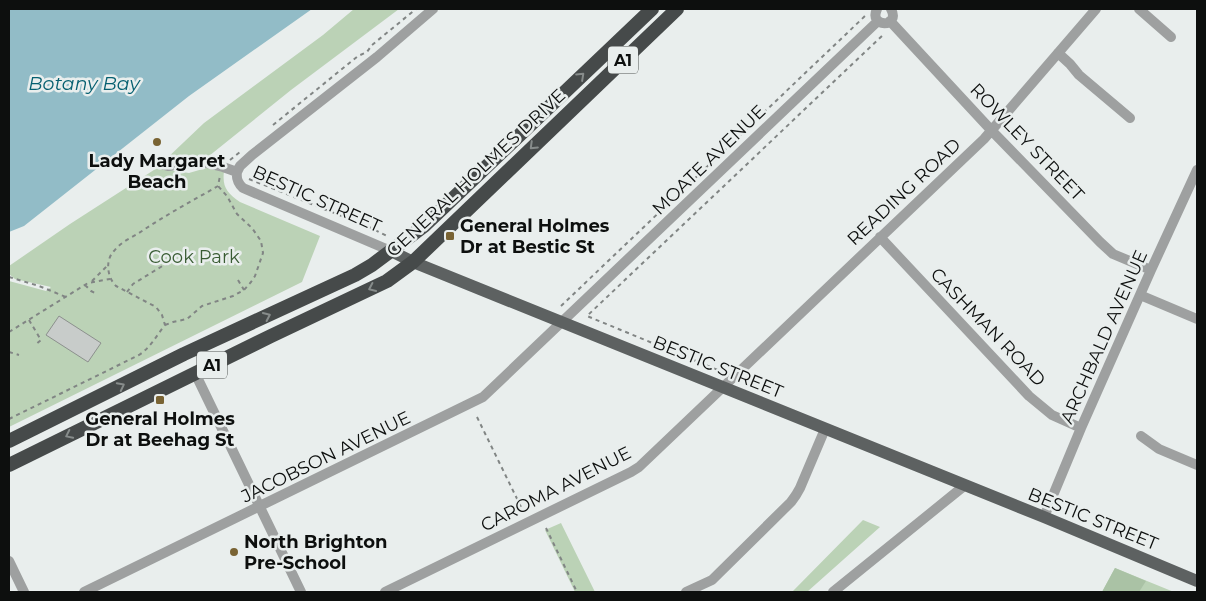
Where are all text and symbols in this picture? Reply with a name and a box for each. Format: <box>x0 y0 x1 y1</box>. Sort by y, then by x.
road number: A1 <box>608 46 638 74</box>
water label: Botany Bay <box>28 72 142 95</box>
one-way arrow <box>576 73 585 82</box>
street label: ROWLEY STREET <box>965 79 1089 206</box>
street label: GENERAL HOLMES DRIVE <box>382 84 570 262</box>
street label: MOATE AVENUE <box>648 100 770 220</box>
street label: READING ROAD <box>843 134 965 250</box>
marker: Lady Margaret Beach <box>151 136 163 148</box>
one-way arrow <box>530 140 539 149</box>
place label: Lady Margaret Beach <box>89 150 226 193</box>
street label: BESTIC STREET <box>249 161 385 237</box>
place label: General Holmes Dr at Bestic St <box>460 215 610 258</box>
marker: General Holmes Dr at Bestic St <box>444 230 456 242</box>
park label: Cook Park <box>148 246 240 268</box>
street label: ARCHBALD AVENUE <box>1056 247 1152 427</box>
street label: CASHMAN ROAD <box>926 263 1050 391</box>
one-way arrow <box>368 282 377 293</box>
one-way arrow <box>262 311 271 322</box>
street label: BESTIC STREET <box>650 331 787 403</box>
road number: A1 <box>197 352 227 378</box>
one-way arrow <box>116 382 125 392</box>
marker: General Holmes Dr at Beehag St <box>154 394 166 406</box>
street label: JACOBSON AVENUE <box>237 406 414 508</box>
place label: General Holmes Dr at Beehag St <box>85 408 235 451</box>
one-way arrow <box>65 429 74 439</box>
street label: CAROMA AVENUE <box>477 442 635 536</box>
street label: BESTIC STREET <box>1025 483 1162 555</box>
place label: North Brighton Pre-School <box>244 531 387 574</box>
marker: North Brighton Pre-School <box>228 546 240 558</box>

